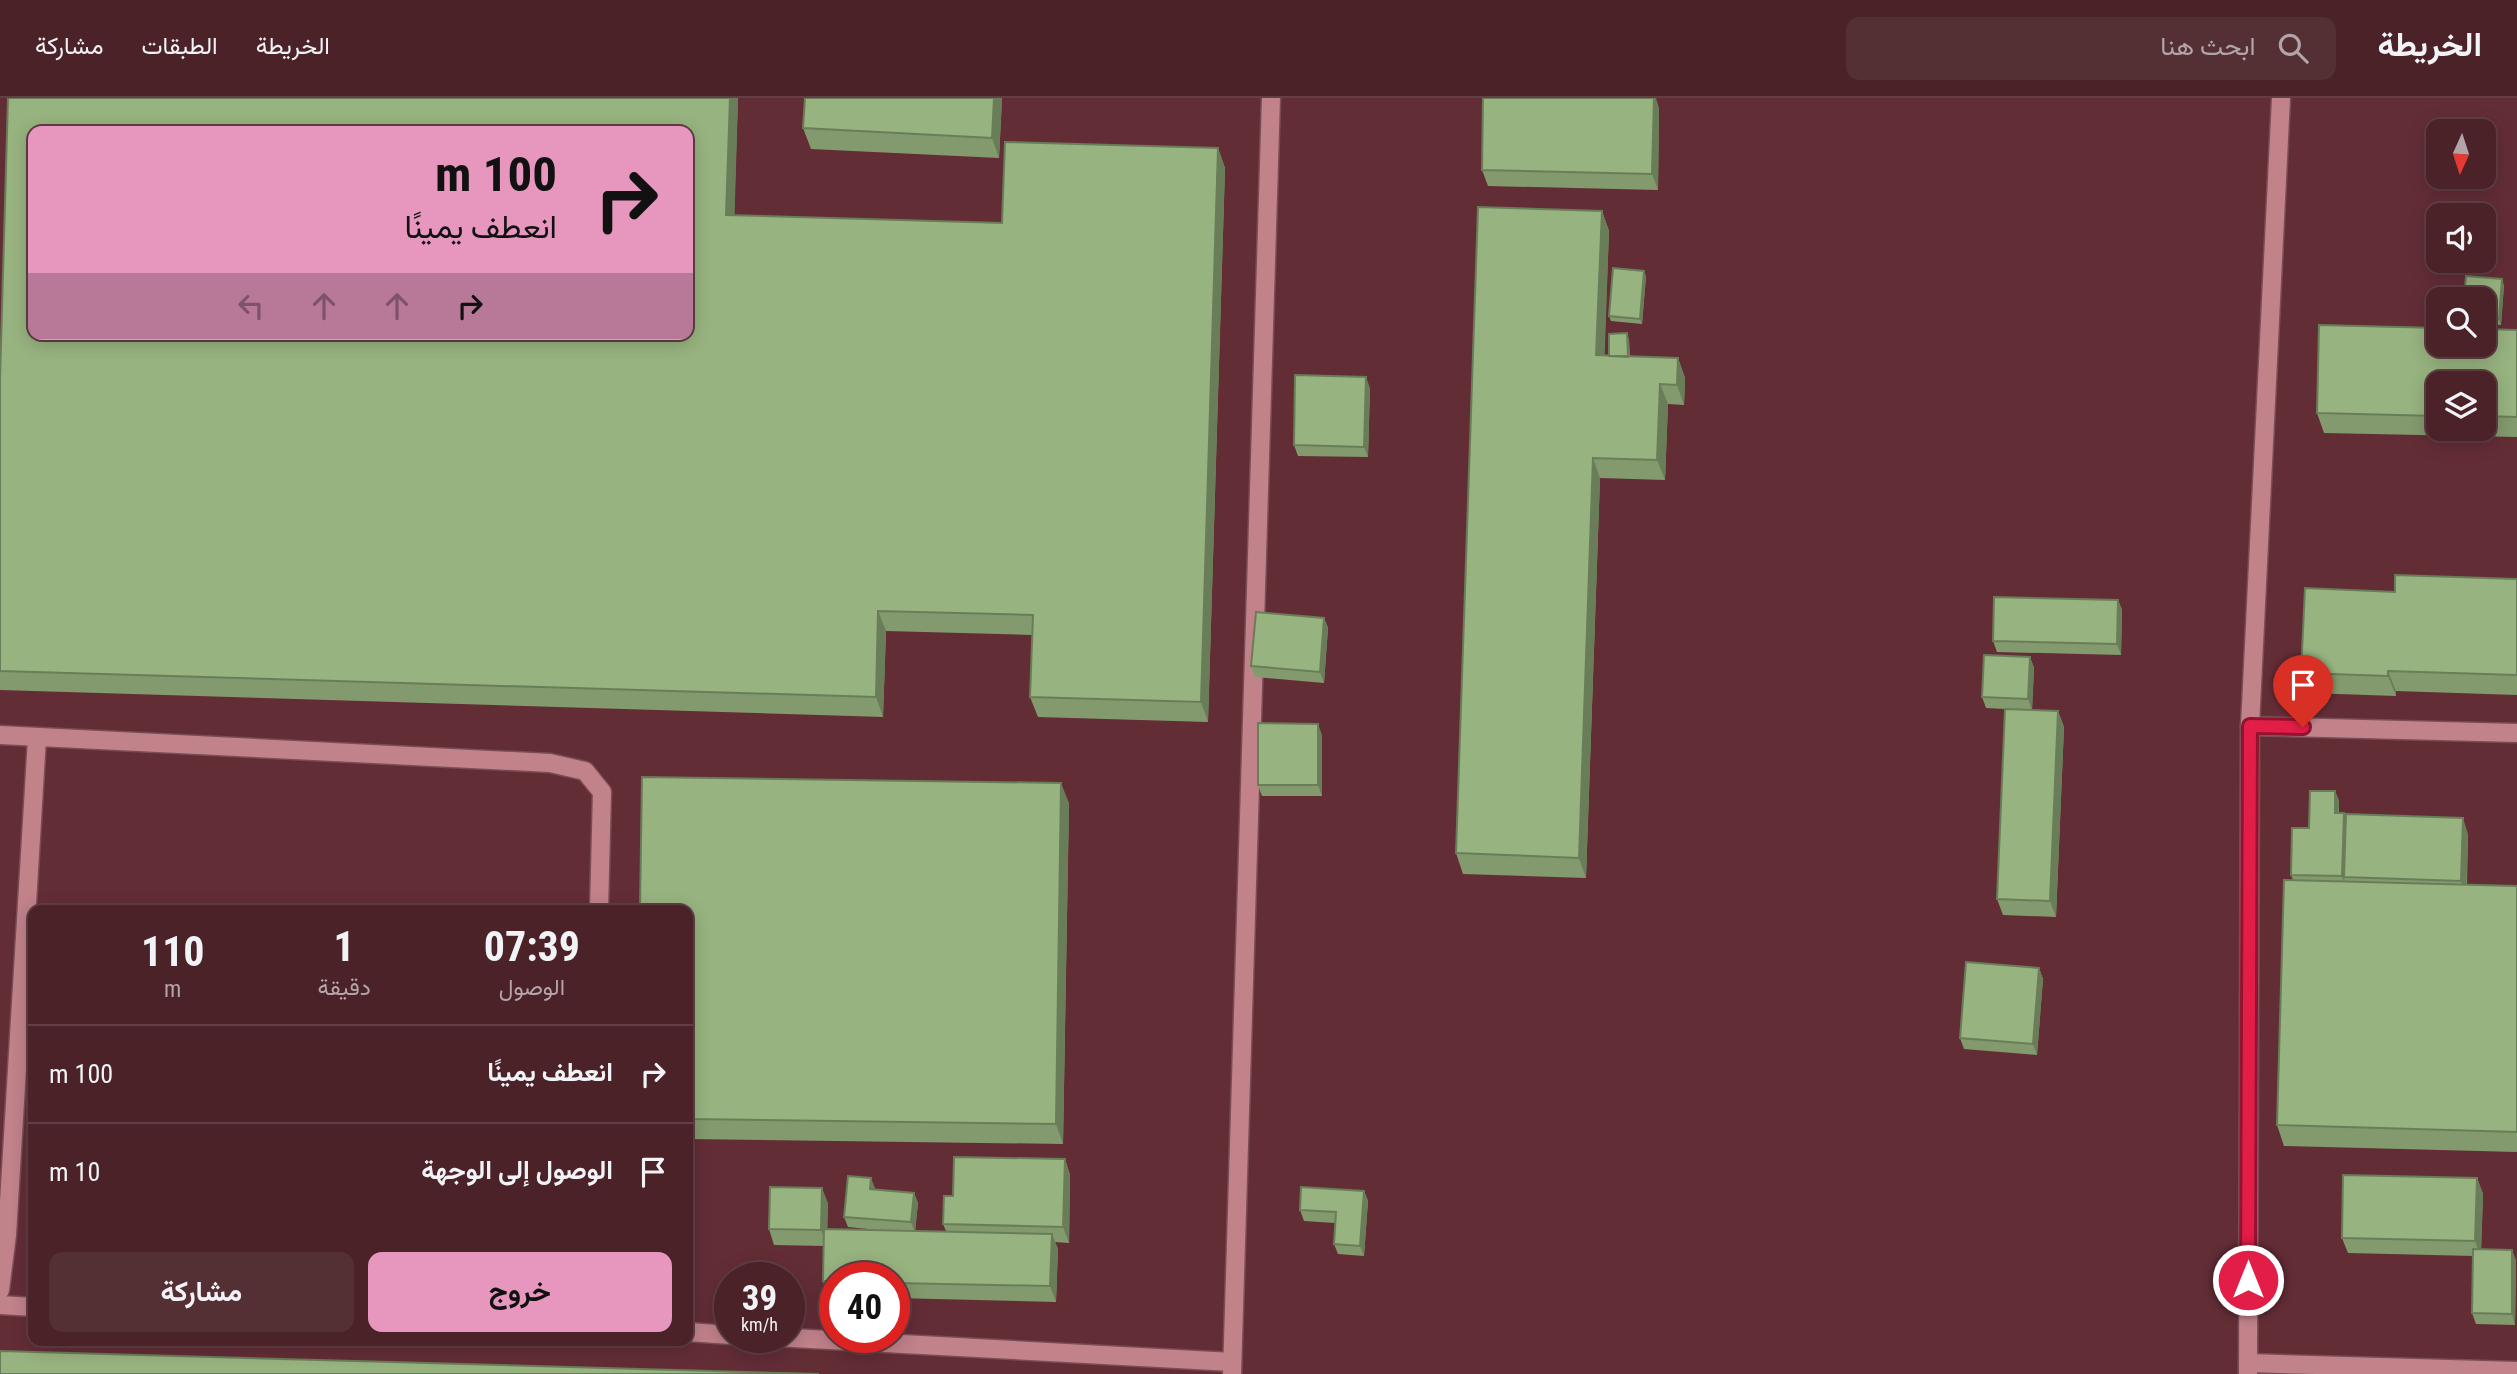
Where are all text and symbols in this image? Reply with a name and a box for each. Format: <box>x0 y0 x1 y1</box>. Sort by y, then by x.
search box <box>1846 17 2336 80</box>
text: الخريطة <box>2378 25 2482 64</box>
icon: search <box>2274 29 2312 67</box>
text: ابحث هنا <box>2160 31 2256 61</box>
text: مشاركة <box>35 32 103 60</box>
text: الطبقات <box>141 32 218 60</box>
text: الخريطة <box>256 32 330 60</box>
north arrow <box>2426 119 2496 189</box>
map controls <box>2426 119 2496 441</box>
text: 100 m <box>435 146 557 203</box>
icon: right <box>581 154 672 245</box>
button: sound <box>2426 203 2496 273</box>
text: انعطف يمينًا <box>404 208 557 246</box>
icon: left <box>232 287 270 325</box>
icon: ahead <box>305 287 343 325</box>
icon: ahead <box>378 287 416 325</box>
icon: right <box>451 287 489 325</box>
button: search <box>2426 287 2496 357</box>
button: layers <box>2426 371 2496 441</box>
pin <box>2273 655 2333 727</box>
icon: arrive <box>2284 666 2322 704</box>
text: 1 <box>334 922 355 971</box>
text: 07:39 <box>484 922 580 971</box>
text: 110 <box>141 927 205 976</box>
text: دقيقة <box>318 974 371 1001</box>
text: الوصول <box>499 974 565 1001</box>
text: m <box>164 976 181 1003</box>
icon: right <box>634 1055 672 1093</box>
text: انعطف يمينًا <box>487 1057 613 1087</box>
text: 100 m <box>49 1059 113 1089</box>
icon: arrive <box>634 1153 672 1191</box>
text: الوصول إلى الوجهة <box>421 1155 613 1185</box>
text: 10 m <box>49 1157 100 1187</box>
position arrow <box>2211 1243 2285 1317</box>
button: مشاركة <box>49 1252 354 1332</box>
button: خروج <box>368 1252 672 1332</box>
speed limit sign: 40 <box>819 1262 910 1353</box>
text: 39 <box>742 1278 777 1319</box>
text: km/h <box>741 1314 778 1335</box>

